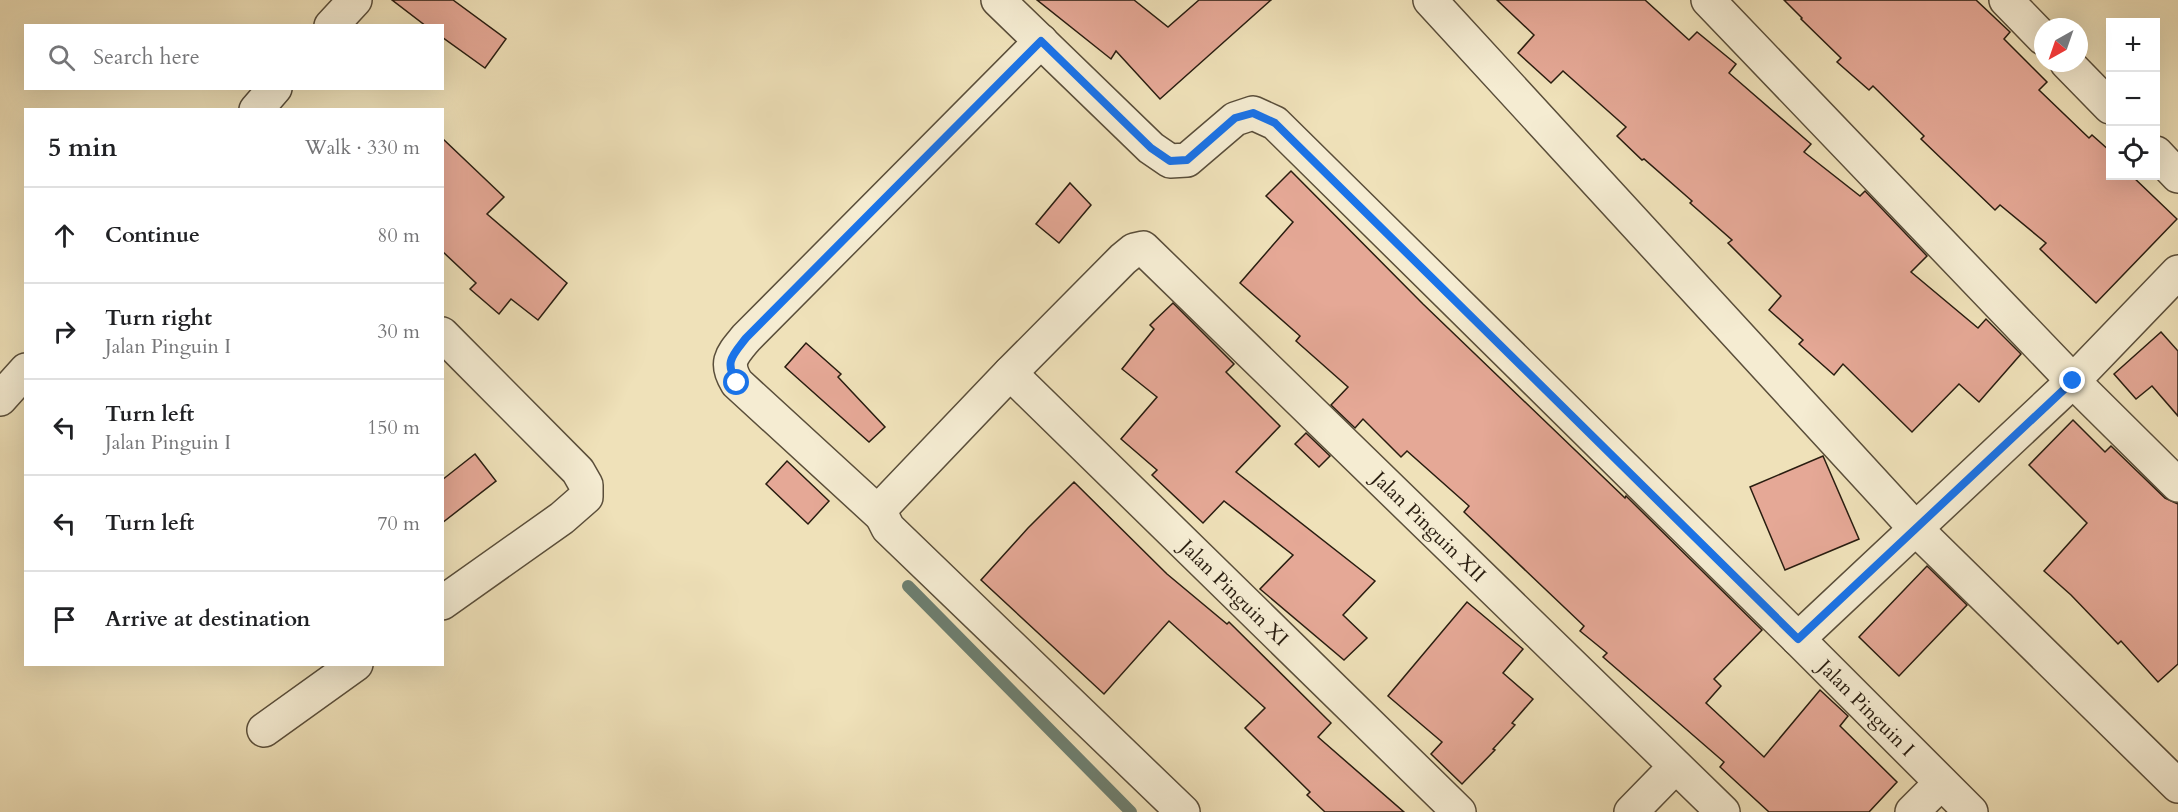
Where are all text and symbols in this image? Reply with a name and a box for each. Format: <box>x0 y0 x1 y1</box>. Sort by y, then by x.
north arrow <box>2034 18 2088 72</box>
map controls <box>2106 18 2160 180</box>
button: + <box>2106 18 2160 72</box>
search box <box>24 24 444 90</box>
icon: search <box>45 41 78 74</box>
text: Search here <box>93 42 200 72</box>
button: − <box>2106 72 2160 126</box>
button: locate <box>2106 126 2160 180</box>
text: 5 min <box>48 130 117 165</box>
text: Walk · 330 m <box>305 134 420 161</box>
icon: ahead <box>48 219 81 252</box>
text: Continue <box>105 220 200 250</box>
text: 80 m <box>377 222 420 249</box>
text: Turn right <box>105 303 212 333</box>
icon: right <box>48 315 81 348</box>
text: 30 m <box>377 318 420 345</box>
text: Jalan Pinguin I <box>105 333 231 360</box>
route end <box>2059 367 2085 393</box>
route start <box>723 369 749 395</box>
text: Turn left <box>105 399 194 429</box>
icon: left <box>48 411 81 444</box>
text: 150 m <box>367 414 420 441</box>
text: Jalan Pinguin I <box>105 429 231 456</box>
street label: Jalan Pinguin XII <box>1364 463 1492 588</box>
icon: left <box>48 507 81 540</box>
text: Turn left <box>105 508 194 538</box>
text: 70 m <box>377 510 420 537</box>
street label: Jalan Pinguin XI <box>1172 532 1294 652</box>
icon: arrive <box>48 603 81 636</box>
text: Arrive at destination <box>105 604 310 634</box>
street label: Jalan Pinguin I <box>1810 652 1920 762</box>

